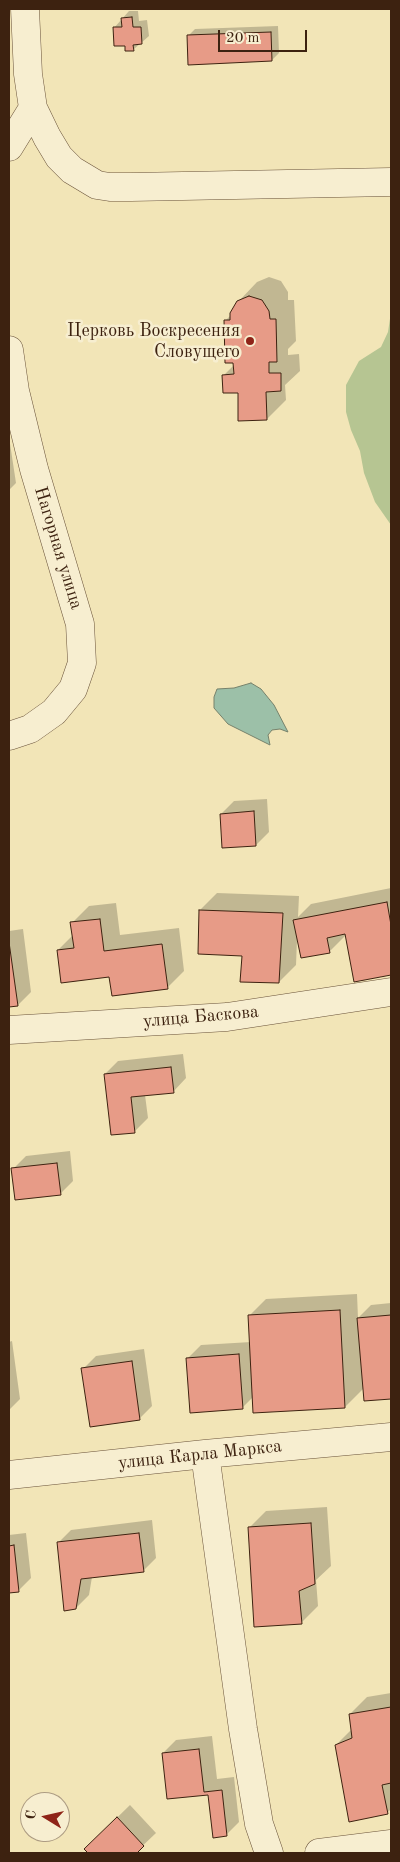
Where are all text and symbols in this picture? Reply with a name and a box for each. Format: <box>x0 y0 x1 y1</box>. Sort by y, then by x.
scale bar <box>220 20 309 52</box>
text: 20 m <box>226 31 260 46</box>
place label: Церковь Воскресения Словущего <box>67 320 240 362</box>
marker: Церковь Воскресения Словущего <box>244 335 256 347</box>
street label: Нагорная улица <box>29 484 87 612</box>
street label: улица Баскова <box>142 1001 260 1033</box>
street label: улица Карла Маркса <box>117 1436 283 1474</box>
north arrow <box>20 1792 70 1842</box>
text: С <box>24 1809 39 1820</box>

